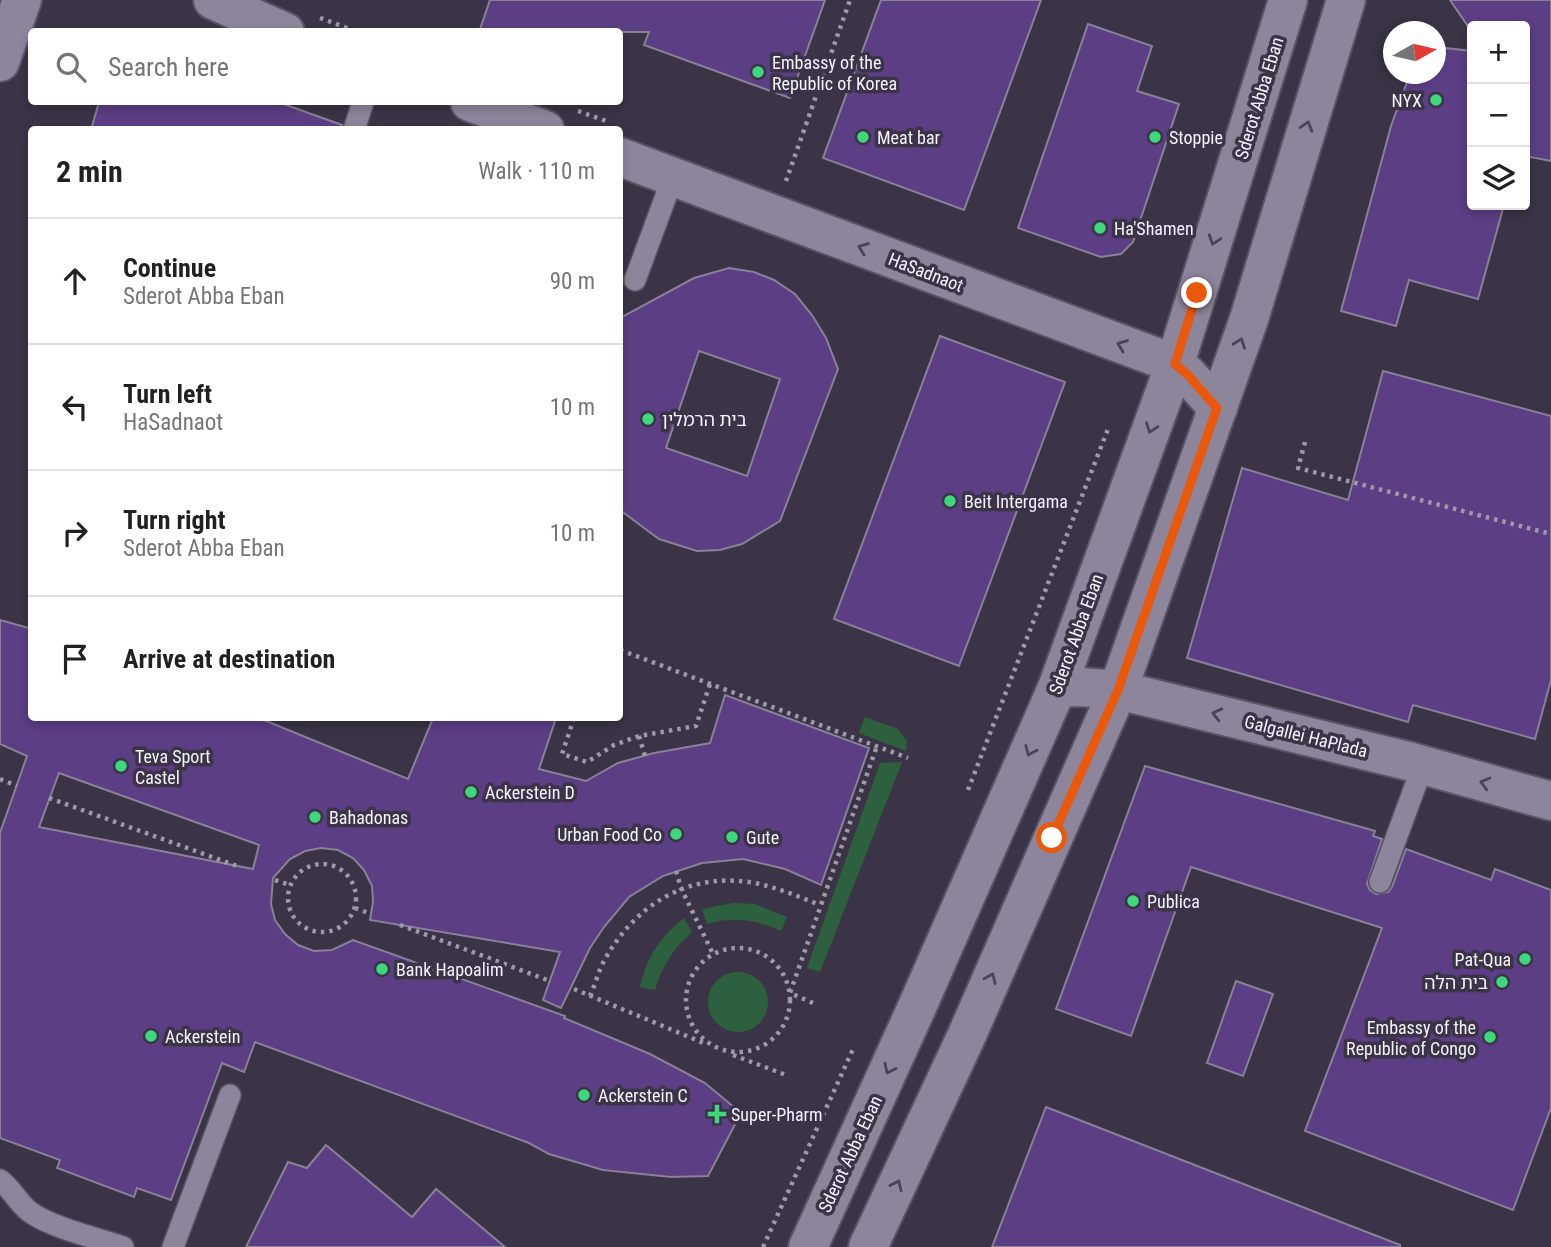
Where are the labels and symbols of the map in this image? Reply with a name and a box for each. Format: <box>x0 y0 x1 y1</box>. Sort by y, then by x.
north arrow <box>1383 21 1446 84</box>
street label: Sderot Abba Eban <box>1230 34 1288 162</box>
place label: Embassy of the Republic of Korea <box>772 52 897 94</box>
marker: Embassy of the Republic of Korea <box>750 64 766 80</box>
place label: NYX <box>1392 90 1422 111</box>
marker: NYX <box>1428 92 1444 108</box>
one-way arrow <box>1299 120 1314 132</box>
place label: Meat bar <box>877 127 941 148</box>
place label: Stoppie <box>1169 127 1223 148</box>
marker: Meat bar <box>855 129 871 145</box>
marker: Stoppie <box>1147 129 1163 145</box>
place label: Ha'Shamen <box>1114 218 1194 239</box>
marker: Ha'Shamen <box>1092 220 1108 236</box>
one-way arrow <box>1208 234 1223 246</box>
one-way arrow <box>858 243 870 257</box>
street label: HaSadnaot <box>886 248 966 296</box>
route end <box>1181 277 1212 308</box>
one-way arrow <box>1232 338 1246 350</box>
one-way arrow <box>1116 340 1128 354</box>
place label: בית הרמלין <box>662 409 747 430</box>
marker: בית הרמלין <box>640 411 656 427</box>
one-way arrow <box>1146 422 1160 434</box>
place label: Beit Intergama <box>964 491 1068 512</box>
marker: Beit Intergama <box>942 493 958 509</box>
street label: Sderot Abba Eban <box>1044 571 1108 697</box>
one-way arrow <box>1211 708 1223 722</box>
street label: Galgallei HaPlada <box>1242 711 1370 761</box>
one-way arrow <box>1024 744 1038 756</box>
place label: Teva Sport Castel <box>135 746 211 788</box>
marker: Teva Sport Castel <box>113 758 129 774</box>
one-way arrow <box>1479 776 1491 791</box>
place label: Ackerstein D <box>485 782 575 803</box>
marker: Ackerstein D <box>463 784 479 800</box>
place label: Bahadonas <box>329 807 408 828</box>
marker: Bahadonas <box>307 809 323 825</box>
route start <box>1036 822 1067 853</box>
place label: Urban Food Co <box>557 824 662 845</box>
marker: Urban Food Co <box>668 826 684 842</box>
place label: Gute <box>746 827 779 848</box>
marker: Gute <box>724 829 740 845</box>
place label: Publica <box>1147 891 1200 912</box>
marker: Publica <box>1125 893 1141 909</box>
place label: Pat-Qua <box>1455 949 1511 970</box>
marker: Pat-Qua <box>1517 951 1533 967</box>
place label: Bank Hapoalim <box>396 959 504 980</box>
marker: Bank Hapoalim <box>374 961 390 977</box>
place label: בית הלה <box>1424 972 1488 993</box>
one-way arrow <box>983 973 997 985</box>
marker: בית הלה <box>1494 974 1510 990</box>
place label: Embassy of the Republic of Congo <box>1346 1017 1476 1059</box>
place label: Ackerstein <box>165 1026 240 1047</box>
marker: Ackerstein <box>143 1028 159 1044</box>
marker: Embassy of the Republic of Congo <box>1482 1029 1498 1045</box>
one-way arrow <box>883 1062 897 1074</box>
place label: Ackerstein C <box>598 1085 688 1106</box>
marker: Ackerstein C <box>576 1087 592 1103</box>
street label: Sderot Abba Eban <box>814 1092 886 1216</box>
place label: Super-Pharm <box>731 1104 823 1125</box>
marker: Super-Pharm <box>709 1106 725 1122</box>
one-way arrow <box>888 1180 902 1192</box>

